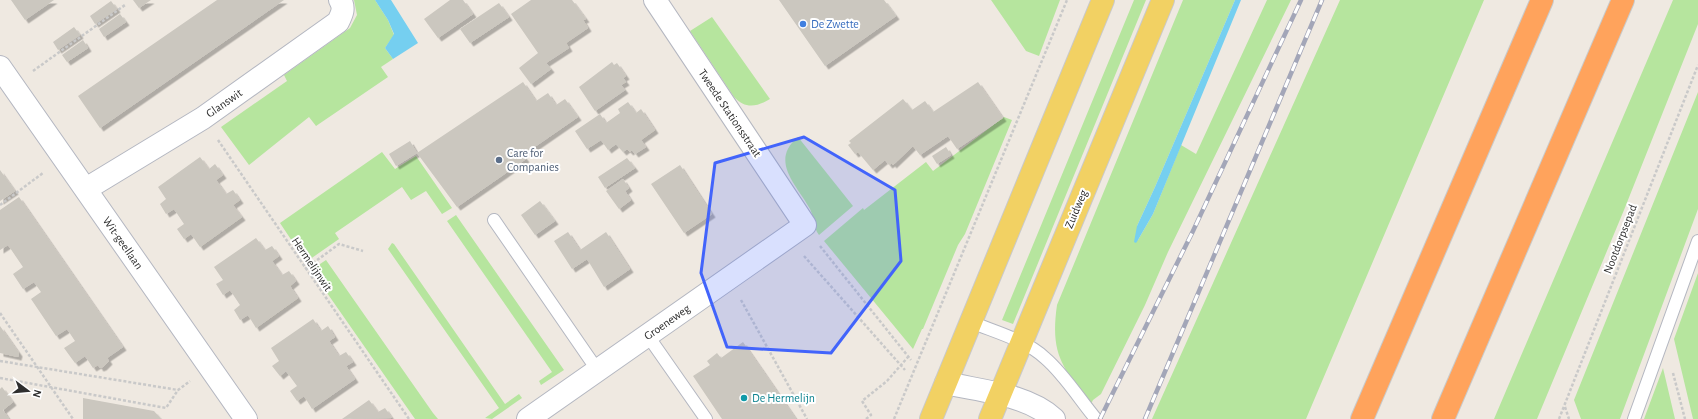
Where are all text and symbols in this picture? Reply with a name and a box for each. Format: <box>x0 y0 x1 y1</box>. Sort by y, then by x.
place label: De Zwette <box>811 18 859 30</box>
marker: De Zwette <box>798 19 808 29</box>
street label: Tweede Stationsstraat <box>696 67 764 159</box>
street label: Glanswit <box>204 86 244 120</box>
place label: Care for Companies <box>507 147 559 173</box>
marker: Care for Companies <box>494 155 504 165</box>
street label: Zuidweg <box>1063 188 1090 230</box>
street label: Nootdorpsepad <box>1601 203 1639 275</box>
street label: Wit-geellaan <box>101 215 145 271</box>
street label: Hermelijnwit <box>289 235 334 294</box>
street label: Groeneweg <box>642 302 692 342</box>
north arrow <box>8 371 48 411</box>
text: N <box>31 388 43 399</box>
place label: De Hermelijn <box>752 392 815 405</box>
marker: De Hermelijn <box>739 393 749 403</box>

